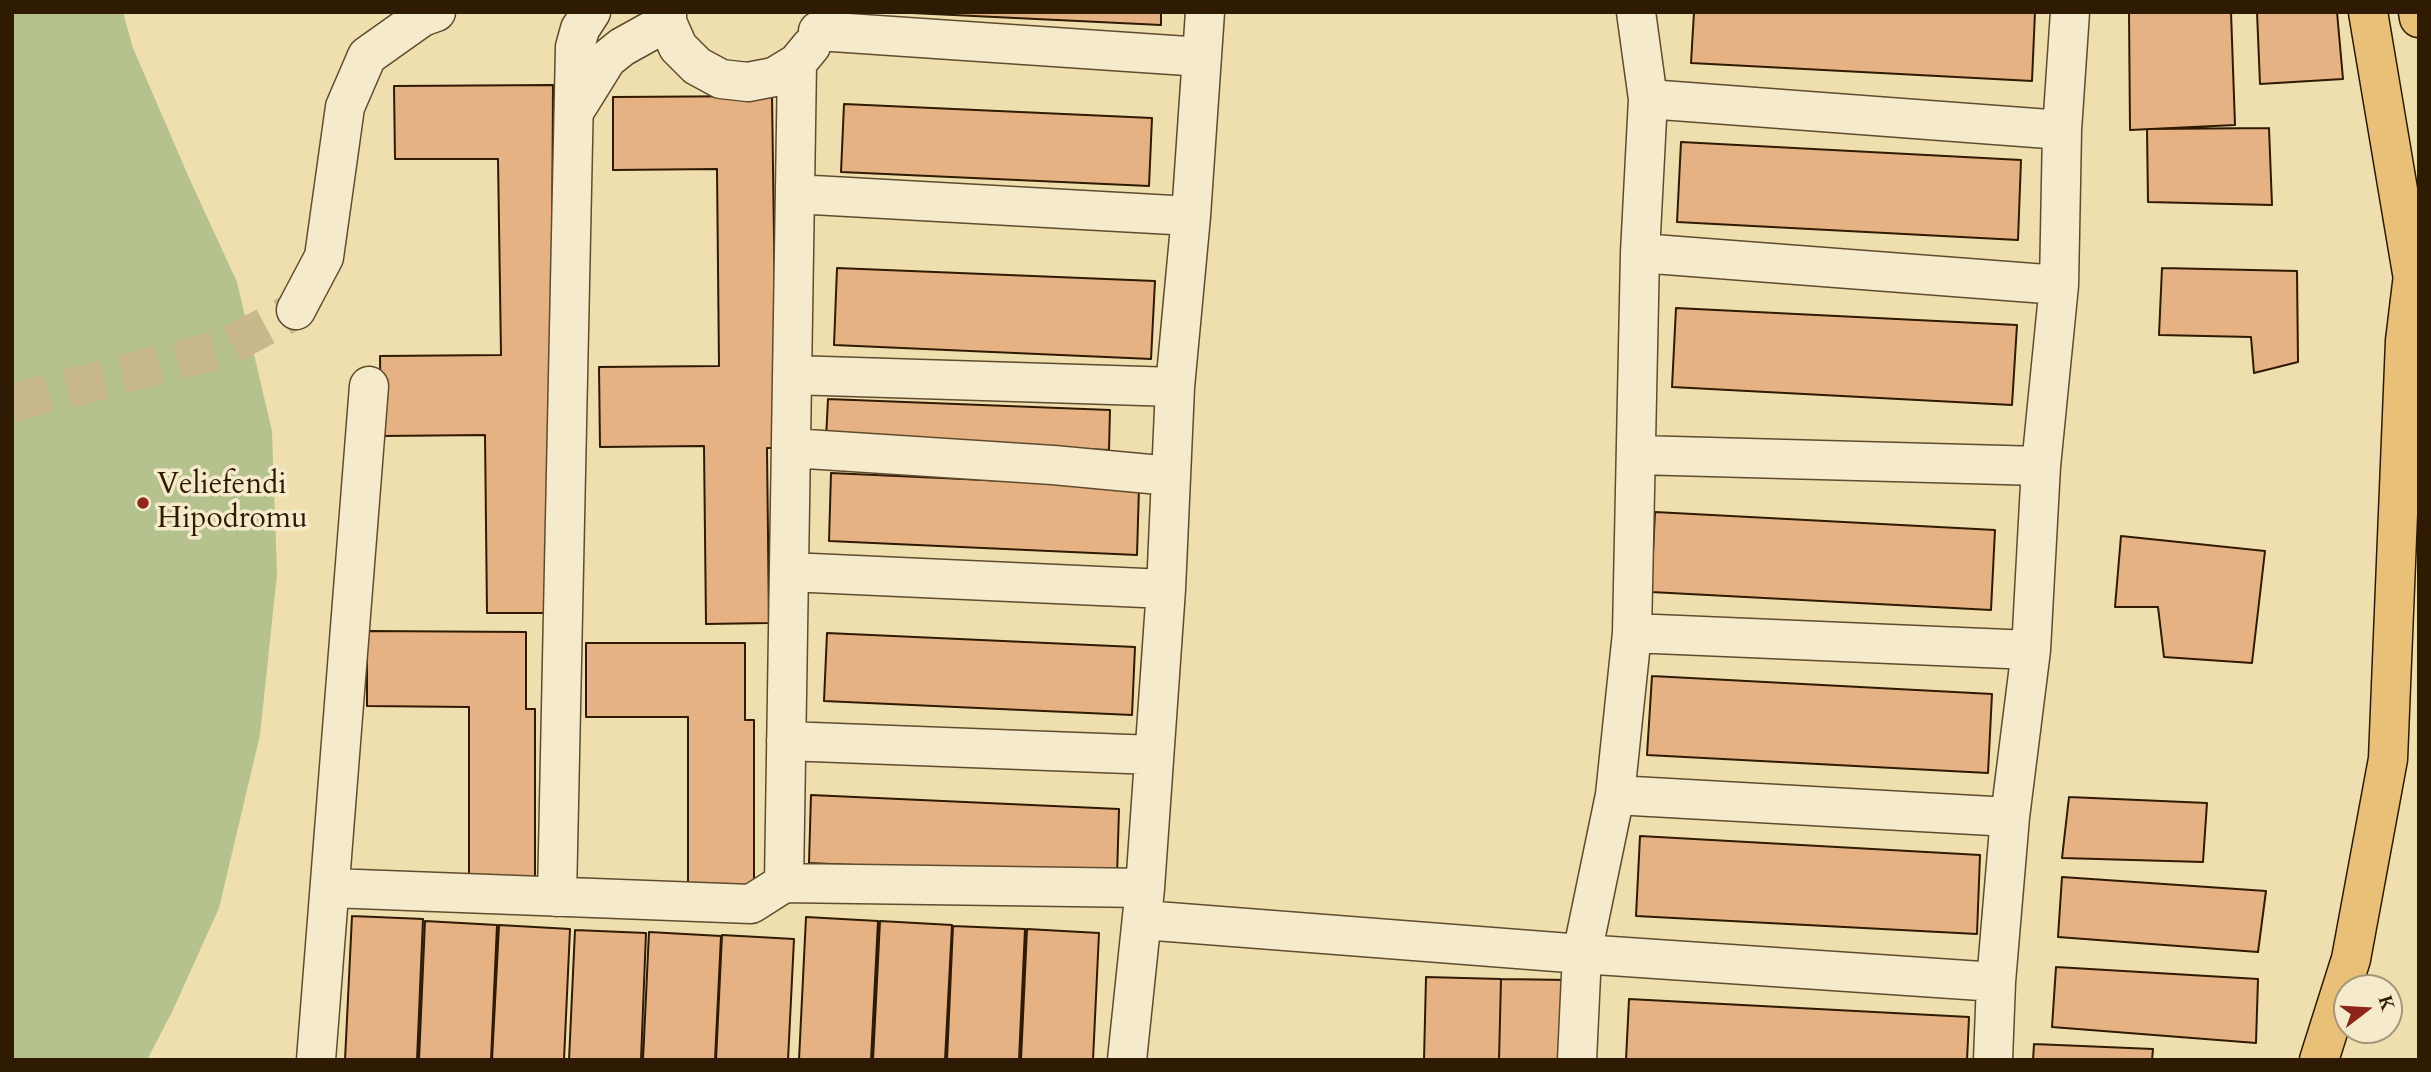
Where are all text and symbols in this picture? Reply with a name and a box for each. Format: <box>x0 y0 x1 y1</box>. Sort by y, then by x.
place label: Veliefendi Hipodromu <box>157 468 308 538</box>
marker: Veliefendi Hipodromu <box>135 495 151 511</box>
north arrow <box>2333 974 2403 1044</box>
text: K <box>2371 992 2401 1015</box>

